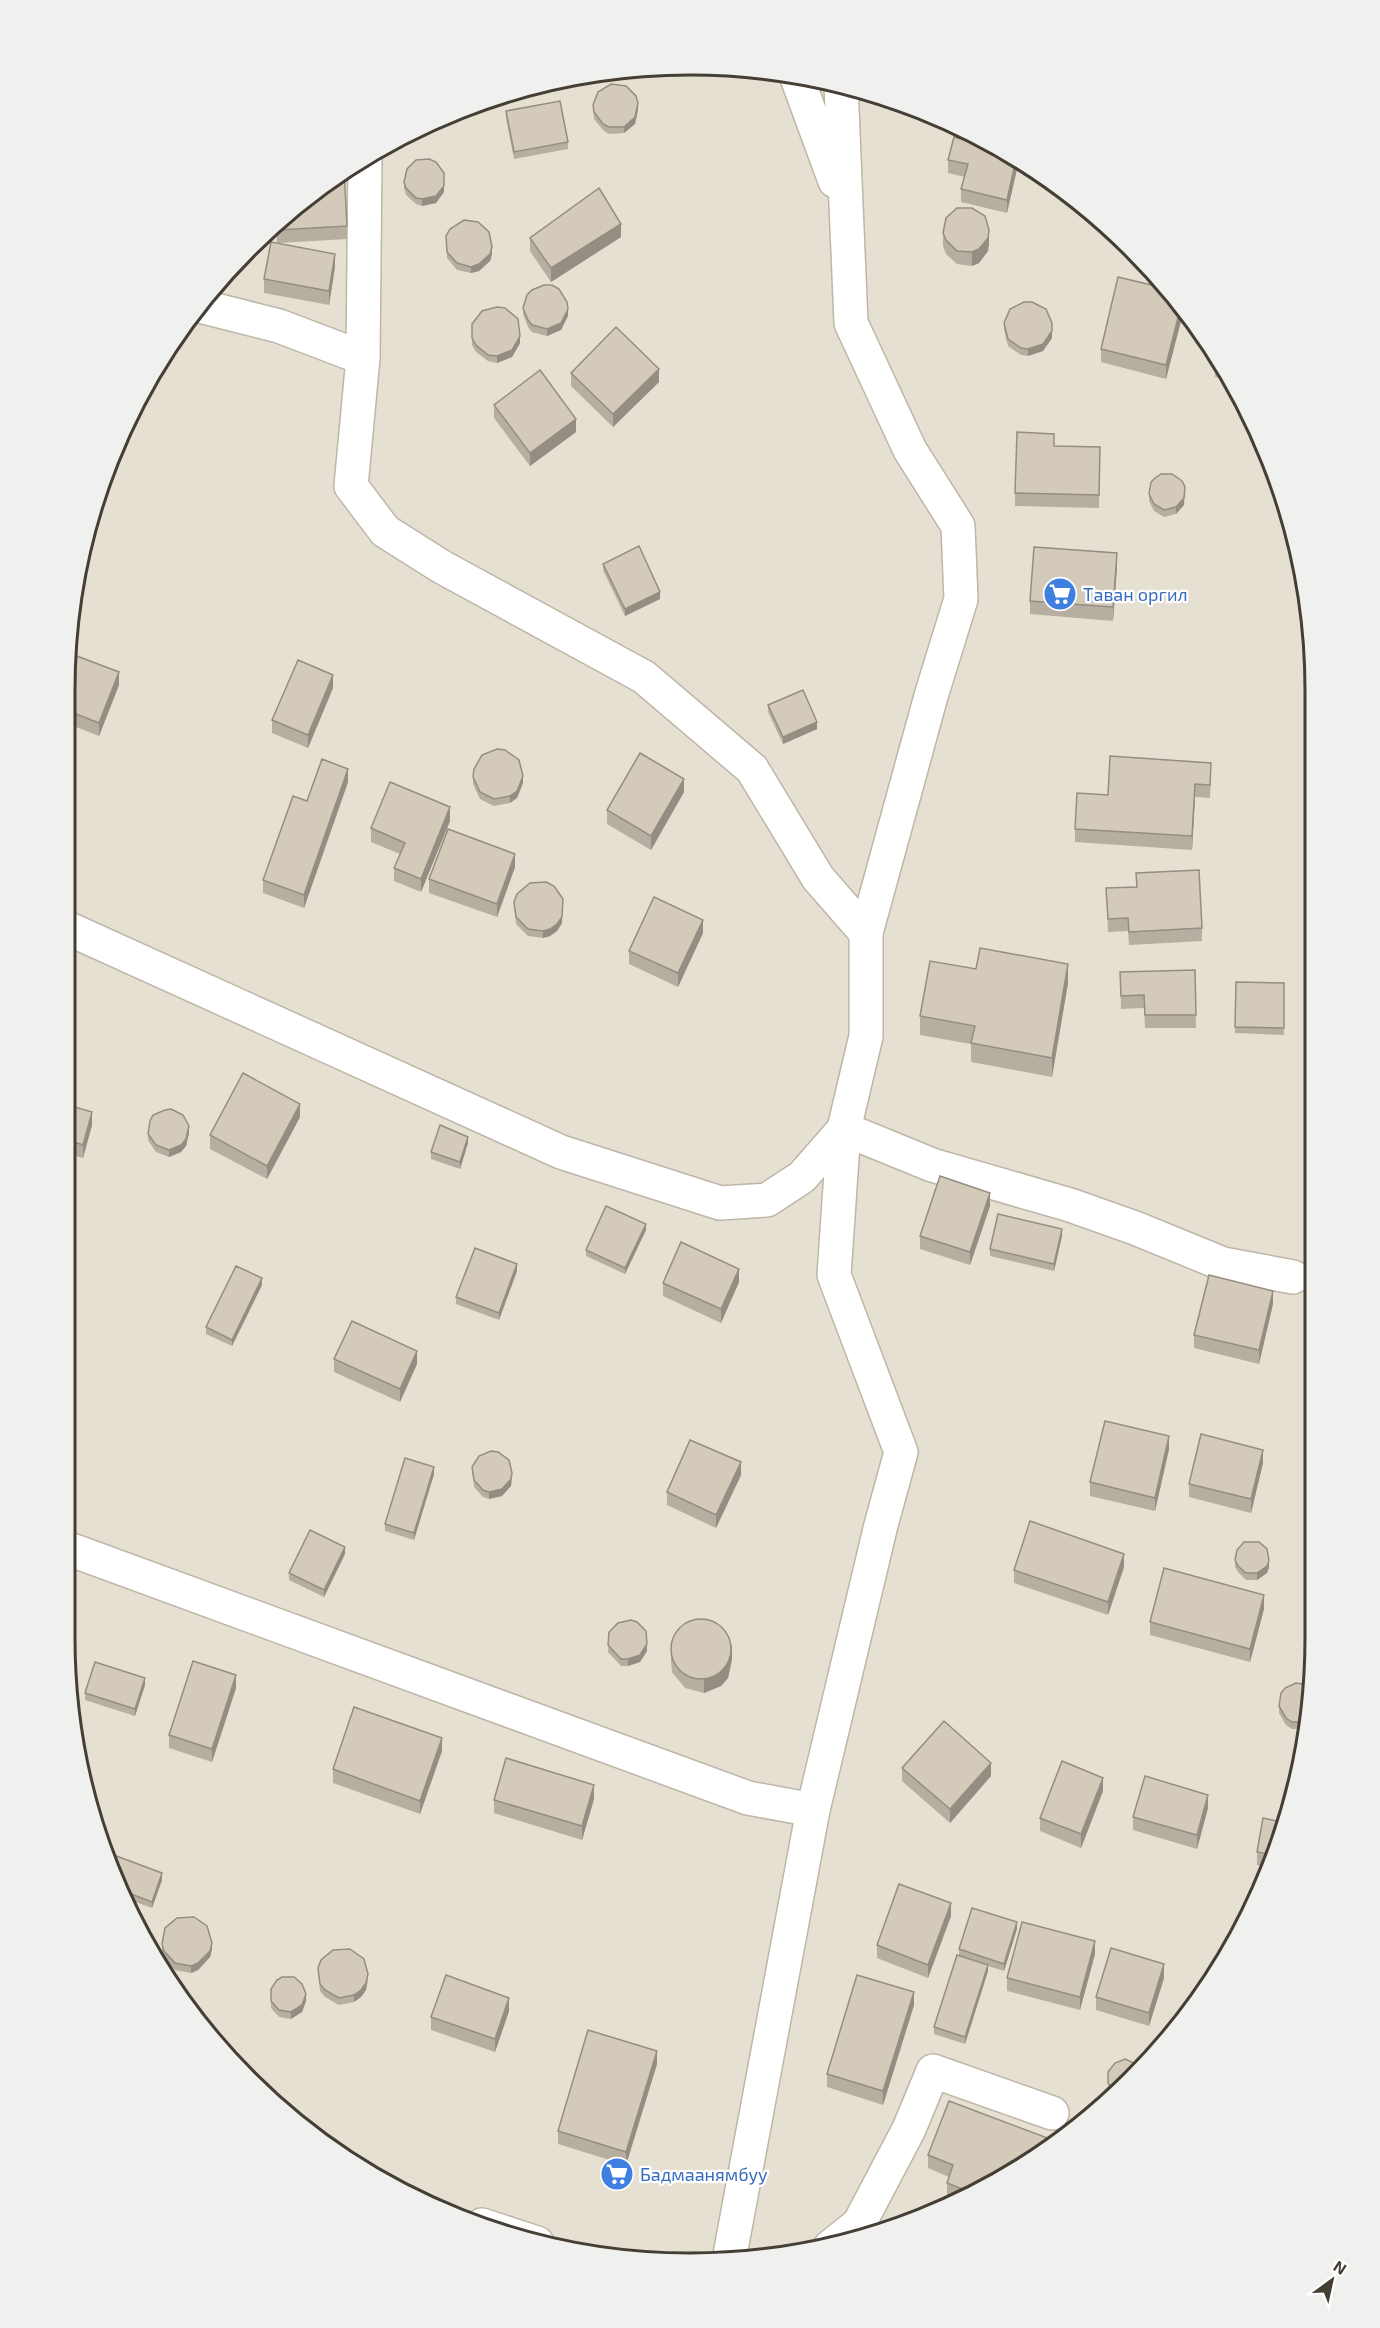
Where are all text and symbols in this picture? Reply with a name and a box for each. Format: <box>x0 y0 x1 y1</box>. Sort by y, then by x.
supermarket icon: Таван оргил <box>1042 576 1078 612</box>
place label: Таван оргил <box>1083 583 1188 605</box>
supermarket icon: Бадмаанямбуу <box>599 2156 635 2192</box>
place label: Бадмаанямбуу <box>640 2163 768 2185</box>
north arrow <box>1302 2250 1362 2310</box>
text: N <box>1330 2256 1350 2278</box>

